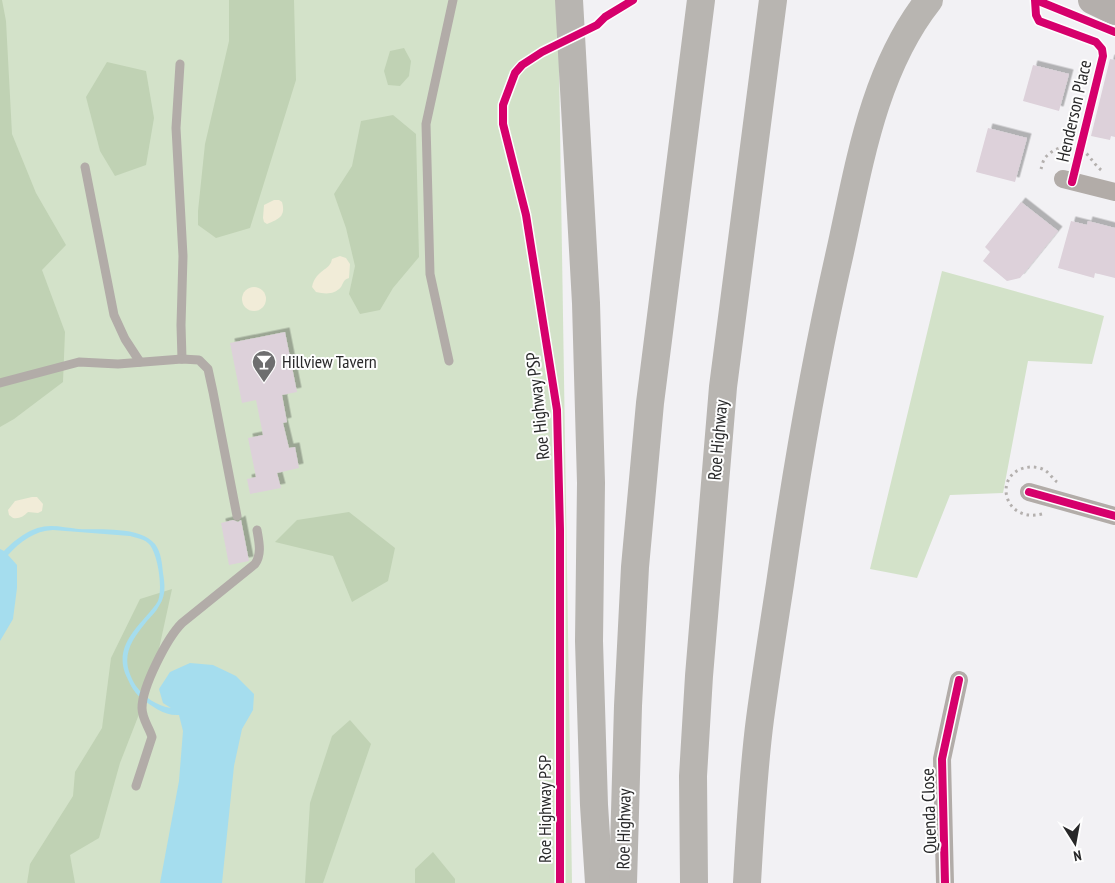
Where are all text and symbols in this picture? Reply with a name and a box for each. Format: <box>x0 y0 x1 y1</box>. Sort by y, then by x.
street label: Henderson Place <box>1051 58 1096 164</box>
bar icon: Hillview Tavern <box>251 349 277 383</box>
place label: Hillview Tavern <box>282 350 377 373</box>
street label: Roe Highway PSP <box>520 351 555 461</box>
street label: Roe Highway <box>703 398 732 481</box>
street label: Roe Highway PSP <box>533 755 556 863</box>
street label: Quenda Close <box>916 768 941 854</box>
street label: Roe Highway <box>611 788 636 870</box>
north arrow <box>1050 818 1100 868</box>
text: N <box>1072 846 1083 865</box>

